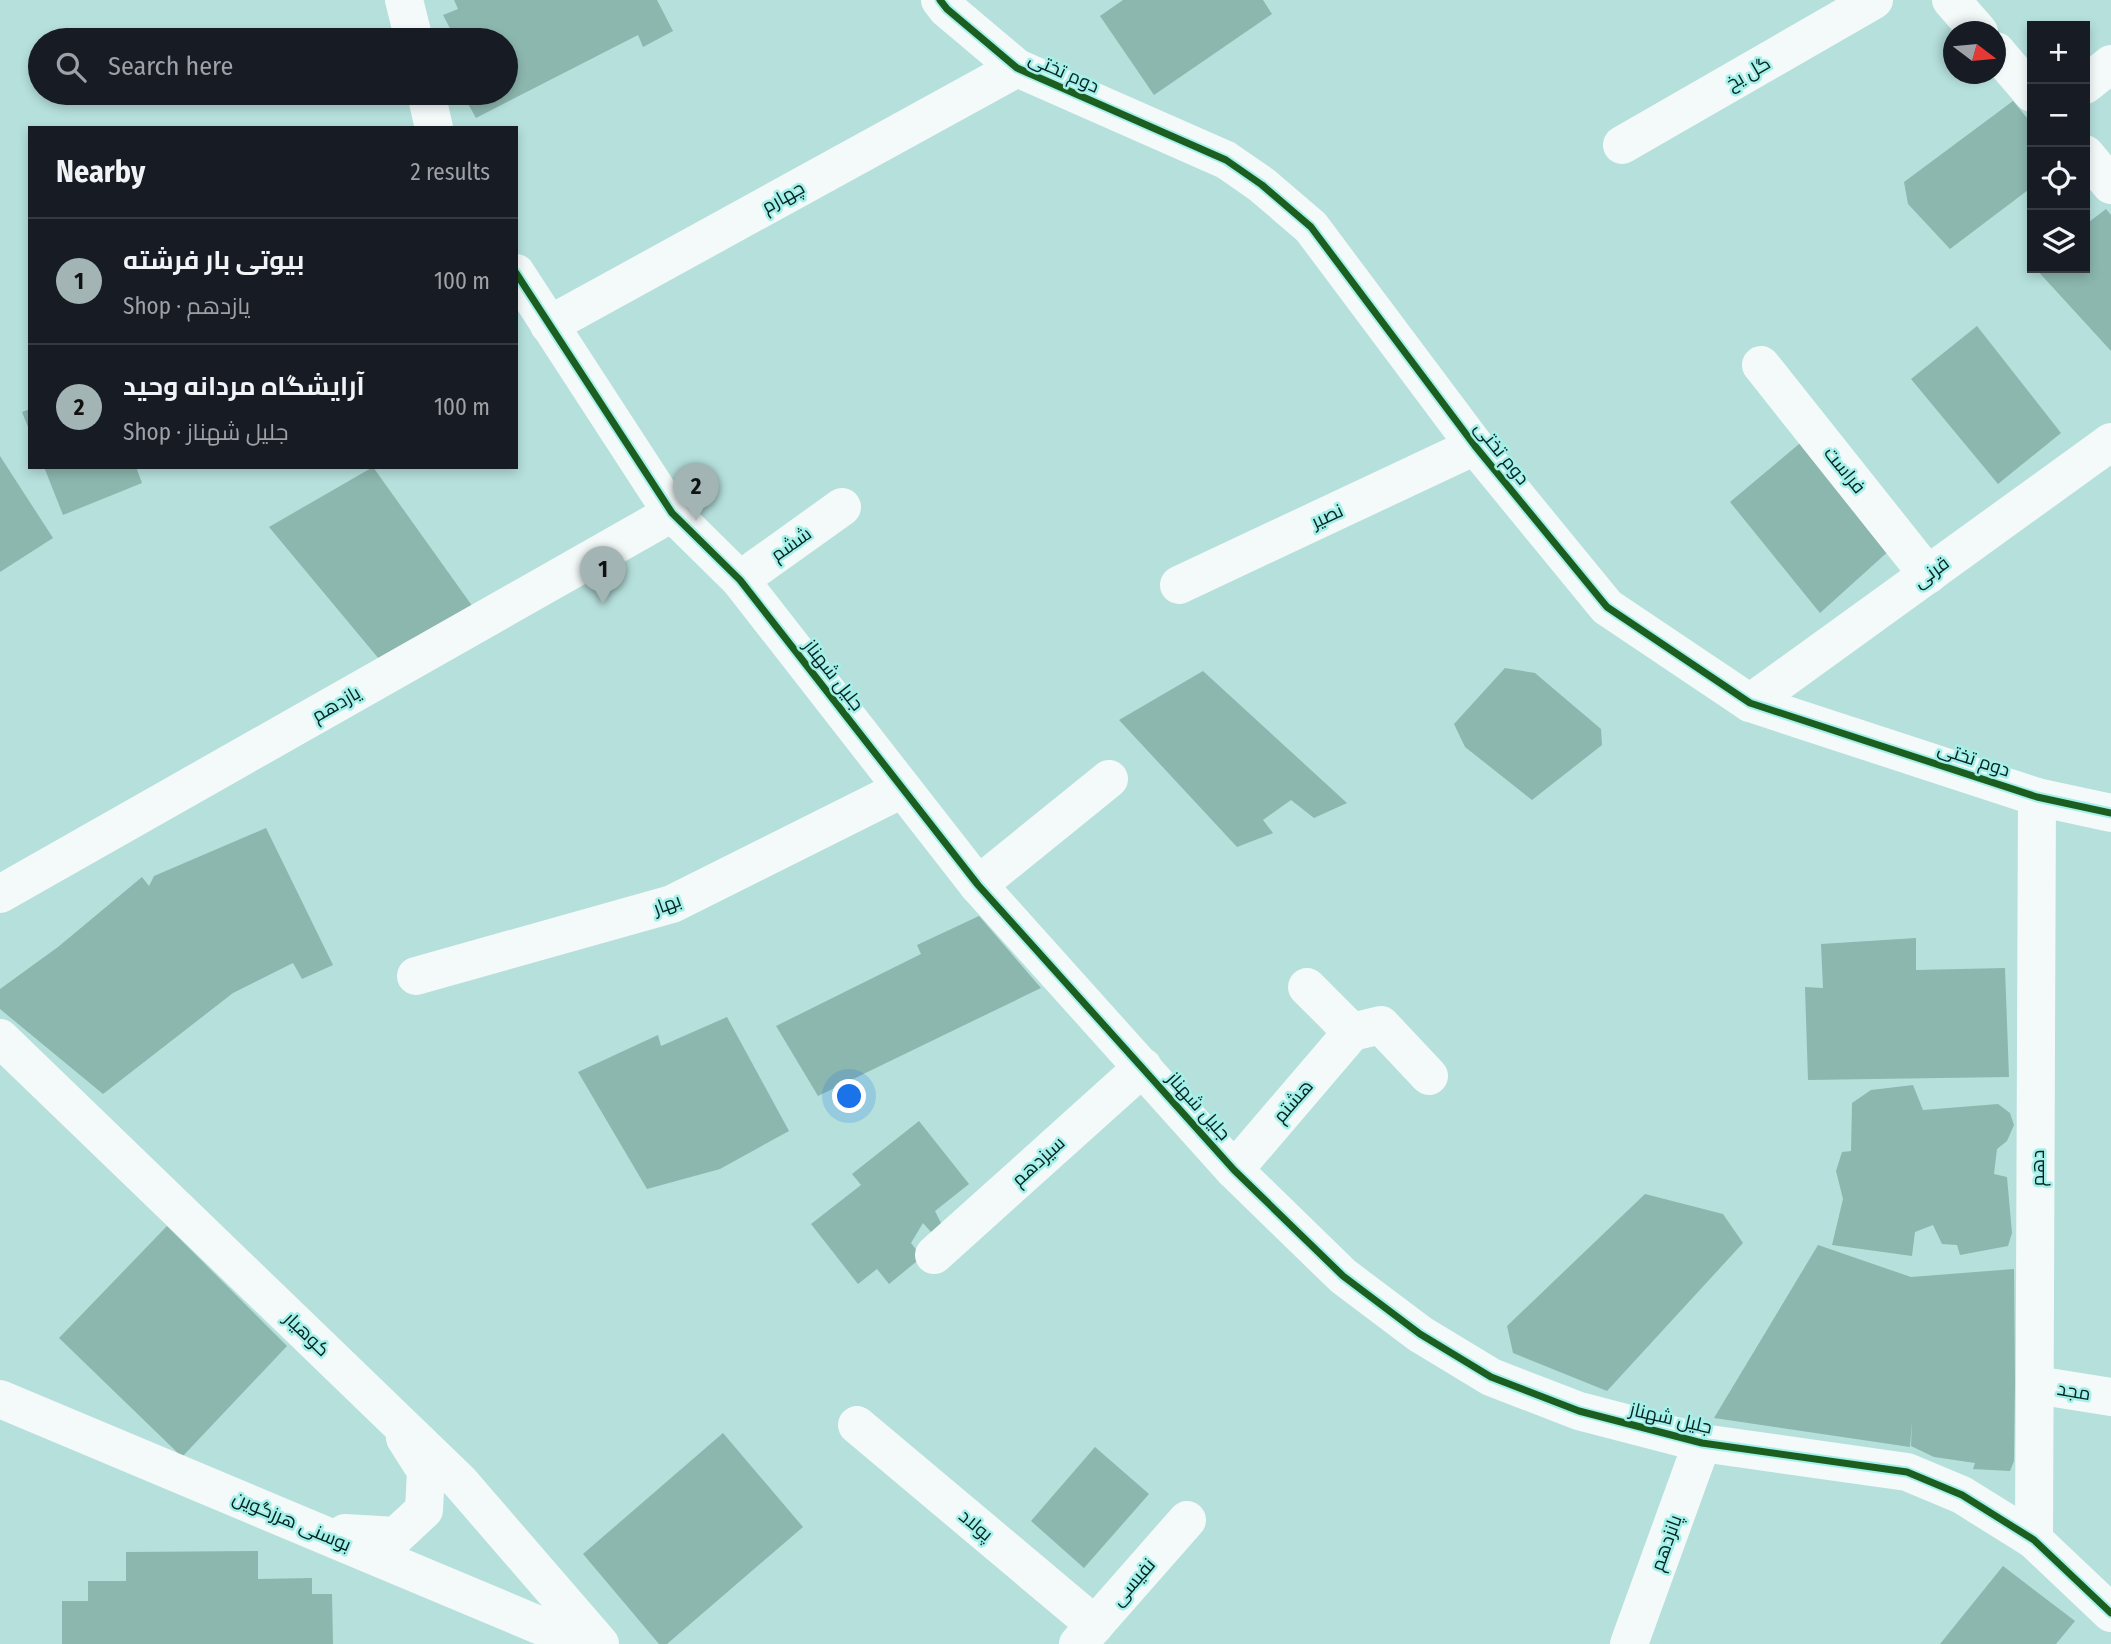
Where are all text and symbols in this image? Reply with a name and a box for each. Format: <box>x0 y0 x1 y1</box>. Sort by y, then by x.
north arrow <box>1943 21 2006 84</box>
map controls <box>2027 21 2090 273</box>
button: + <box>2027 21 2090 84</box>
search box <box>28 28 518 105</box>
street label: دوم تختی <box>1024 46 1103 100</box>
icon: search <box>52 48 90 86</box>
text: Search here <box>108 51 233 82</box>
street label: گل یخ <box>1722 51 1775 97</box>
button: − <box>2027 84 2090 147</box>
button: locate <box>2027 147 2090 210</box>
text: Nearby <box>56 154 145 190</box>
text: 2 results <box>410 158 490 186</box>
street label: چهارم <box>757 176 809 220</box>
button: layers <box>2027 210 2090 273</box>
text: بیوتی بار فرشته <box>123 245 304 276</box>
text: 1 <box>74 267 84 295</box>
text: 100 m <box>434 267 490 295</box>
text: Shop · یازدهم <box>123 292 250 320</box>
text: آرایشگاه مردانه وحید <box>123 371 365 402</box>
text: 2 <box>74 393 84 421</box>
text: 100 m <box>434 393 490 421</box>
street label: دوم تختی <box>1468 417 1534 491</box>
text: Shop · جلیل شهناز <box>123 418 288 446</box>
street label: فراست <box>1819 442 1871 498</box>
pin: 2 <box>673 463 719 521</box>
street label: نصیر <box>1306 499 1347 534</box>
street label: ششم <box>766 522 817 568</box>
pin: 1 <box>580 546 626 604</box>
street label: قرنی <box>1908 551 1954 593</box>
street label: جلیل شهناز <box>798 634 869 715</box>
street label: یازدهم <box>308 681 365 729</box>
street label: دوم تختی <box>1934 737 2013 783</box>
street label: بهار <box>649 888 684 920</box>
street label: جلیل شهناز <box>1162 1066 1236 1145</box>
street label: هشتم <box>1268 1075 1319 1129</box>
your location <box>832 1079 866 1113</box>
street label: سیزدهم <box>1007 1131 1071 1192</box>
street label: دهم <box>2026 1150 2051 1186</box>
street label: کوهیار <box>279 1306 334 1361</box>
street label: مجد <box>2055 1377 2093 1405</box>
street label: جلیل شهناز <box>1626 1397 1715 1439</box>
street label: بوسنی هرزگوین <box>229 1486 355 1556</box>
street label: پولاد <box>954 1504 998 1547</box>
street label: پانزدهم <box>1645 1512 1689 1575</box>
street label: نفیسی <box>1106 1553 1160 1611</box>

